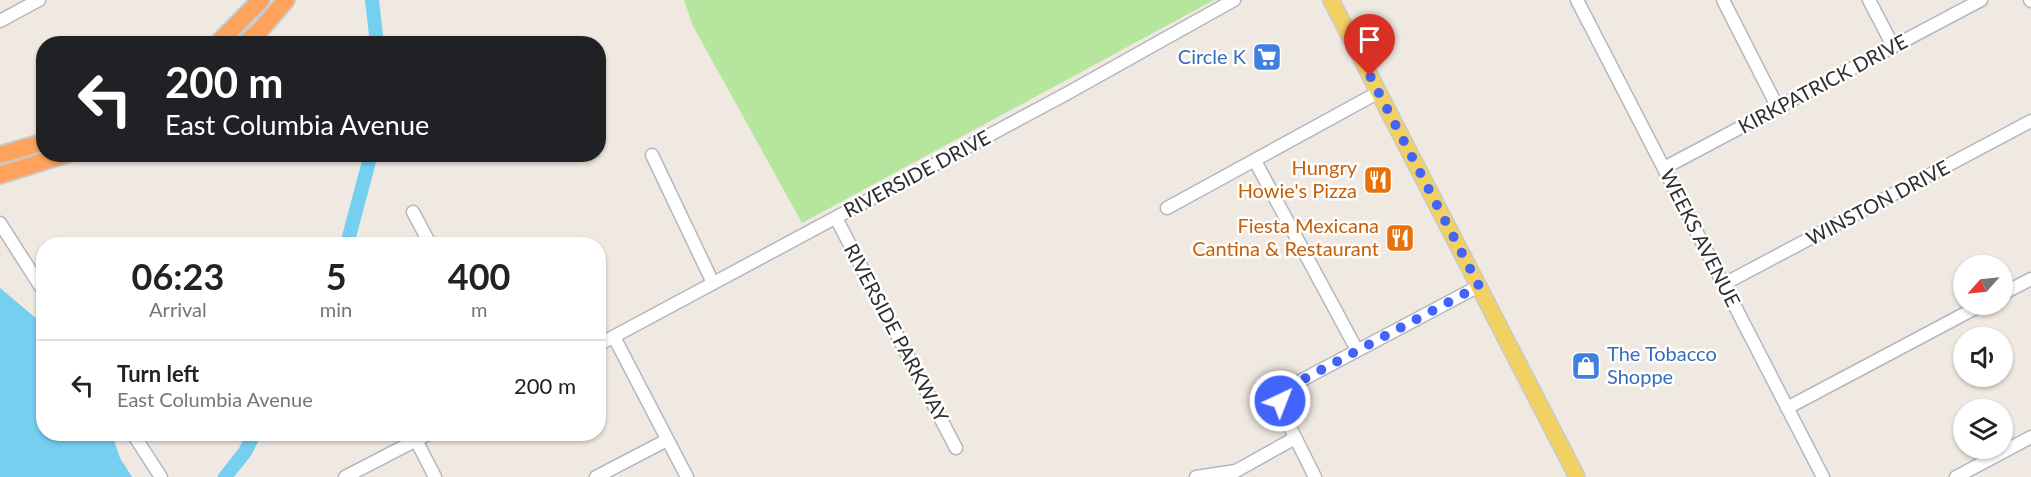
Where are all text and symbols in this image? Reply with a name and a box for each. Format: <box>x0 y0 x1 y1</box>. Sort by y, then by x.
pin <box>1344 14 1395 76</box>
icon: arrive <box>1353 23 1386 56</box>
street label: KIRKPATRICK DRIVE <box>1734 28 1911 138</box>
supermarket icon: Circle K <box>1251 41 1283 73</box>
place label: Circle K <box>1178 44 1247 68</box>
text: 200 m <box>165 57 283 107</box>
icon: left <box>66 60 144 138</box>
text: East Columbia Avenue <box>165 108 429 141</box>
street label: RIVERSIDE DRIVE <box>839 124 994 222</box>
street label: WINSTON DRIVE <box>1802 154 1953 250</box>
place label: Hungry Howie's Pizza <box>1238 155 1358 202</box>
restaurant icon: Hungry Howie's Pizza <box>1362 164 1394 196</box>
street label: WEEKS AVENUE <box>1656 165 1746 310</box>
place label: Fiesta Mexicana Cantina & Restaurant <box>1192 213 1379 260</box>
restaurant icon: Fiesta Mexicana Cantina & Restaurant <box>1384 222 1416 254</box>
street label: RIVERSIDE PARKWAY <box>840 239 954 426</box>
text: 06:23 <box>132 254 224 298</box>
text: 5 <box>326 254 347 298</box>
text: 400 <box>448 254 510 298</box>
north arrow <box>1953 255 2013 315</box>
map controls <box>1953 255 2013 459</box>
text: Arrival <box>149 297 207 321</box>
text: min <box>320 297 352 321</box>
text: m <box>471 297 487 321</box>
button: sound <box>1953 327 2013 387</box>
place label: The Tobacco Shoppe <box>1607 341 1717 388</box>
shop icon: The Tobacco Shoppe <box>1570 350 1602 382</box>
text: Turn left <box>117 360 199 387</box>
icon: left <box>66 369 99 402</box>
position arrow <box>1248 369 1312 433</box>
text: 200 m <box>514 372 576 399</box>
text: East Columbia Avenue <box>117 387 313 411</box>
button: layers <box>1953 399 2013 459</box>

